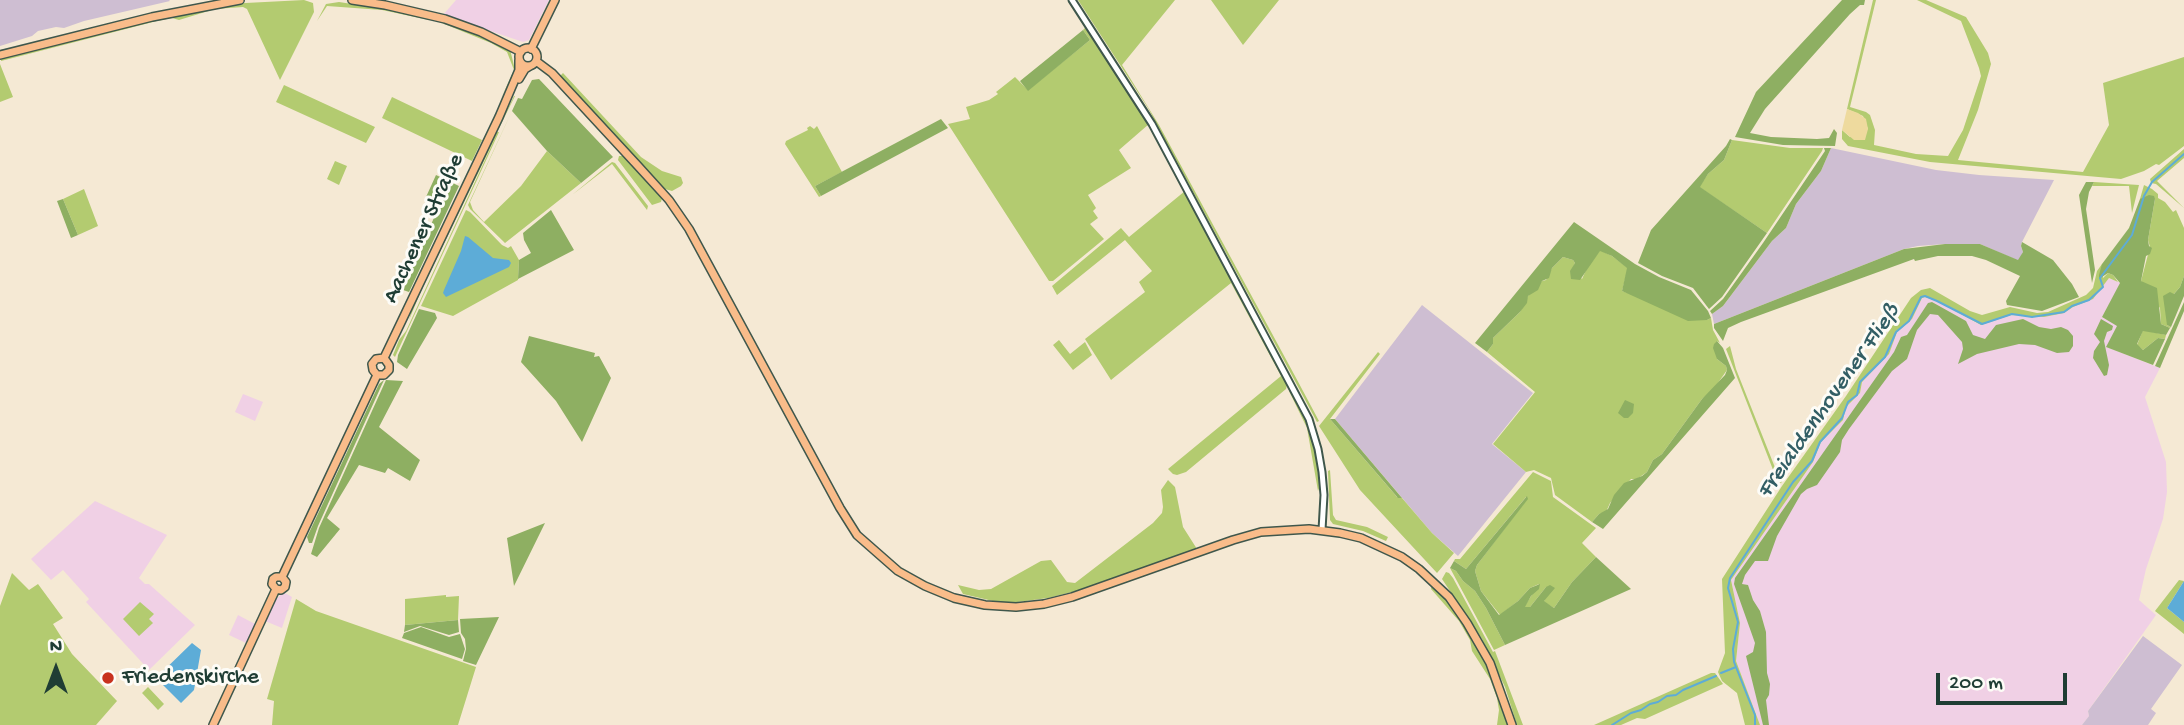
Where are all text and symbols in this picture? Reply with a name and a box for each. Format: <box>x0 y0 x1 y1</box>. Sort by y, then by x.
street label: Aachener Straße <box>378 150 472 308</box>
water label: Freialdenhovener Fließ <box>1752 299 1908 505</box>
north arrow <box>21 634 91 704</box>
text: N <box>50 636 62 659</box>
scale bar <box>1939 658 2070 702</box>
place label: Friedenskirche <box>122 664 259 692</box>
marker: Friedenskirche <box>100 670 116 686</box>
text: 200 m <box>1949 672 2003 697</box>

